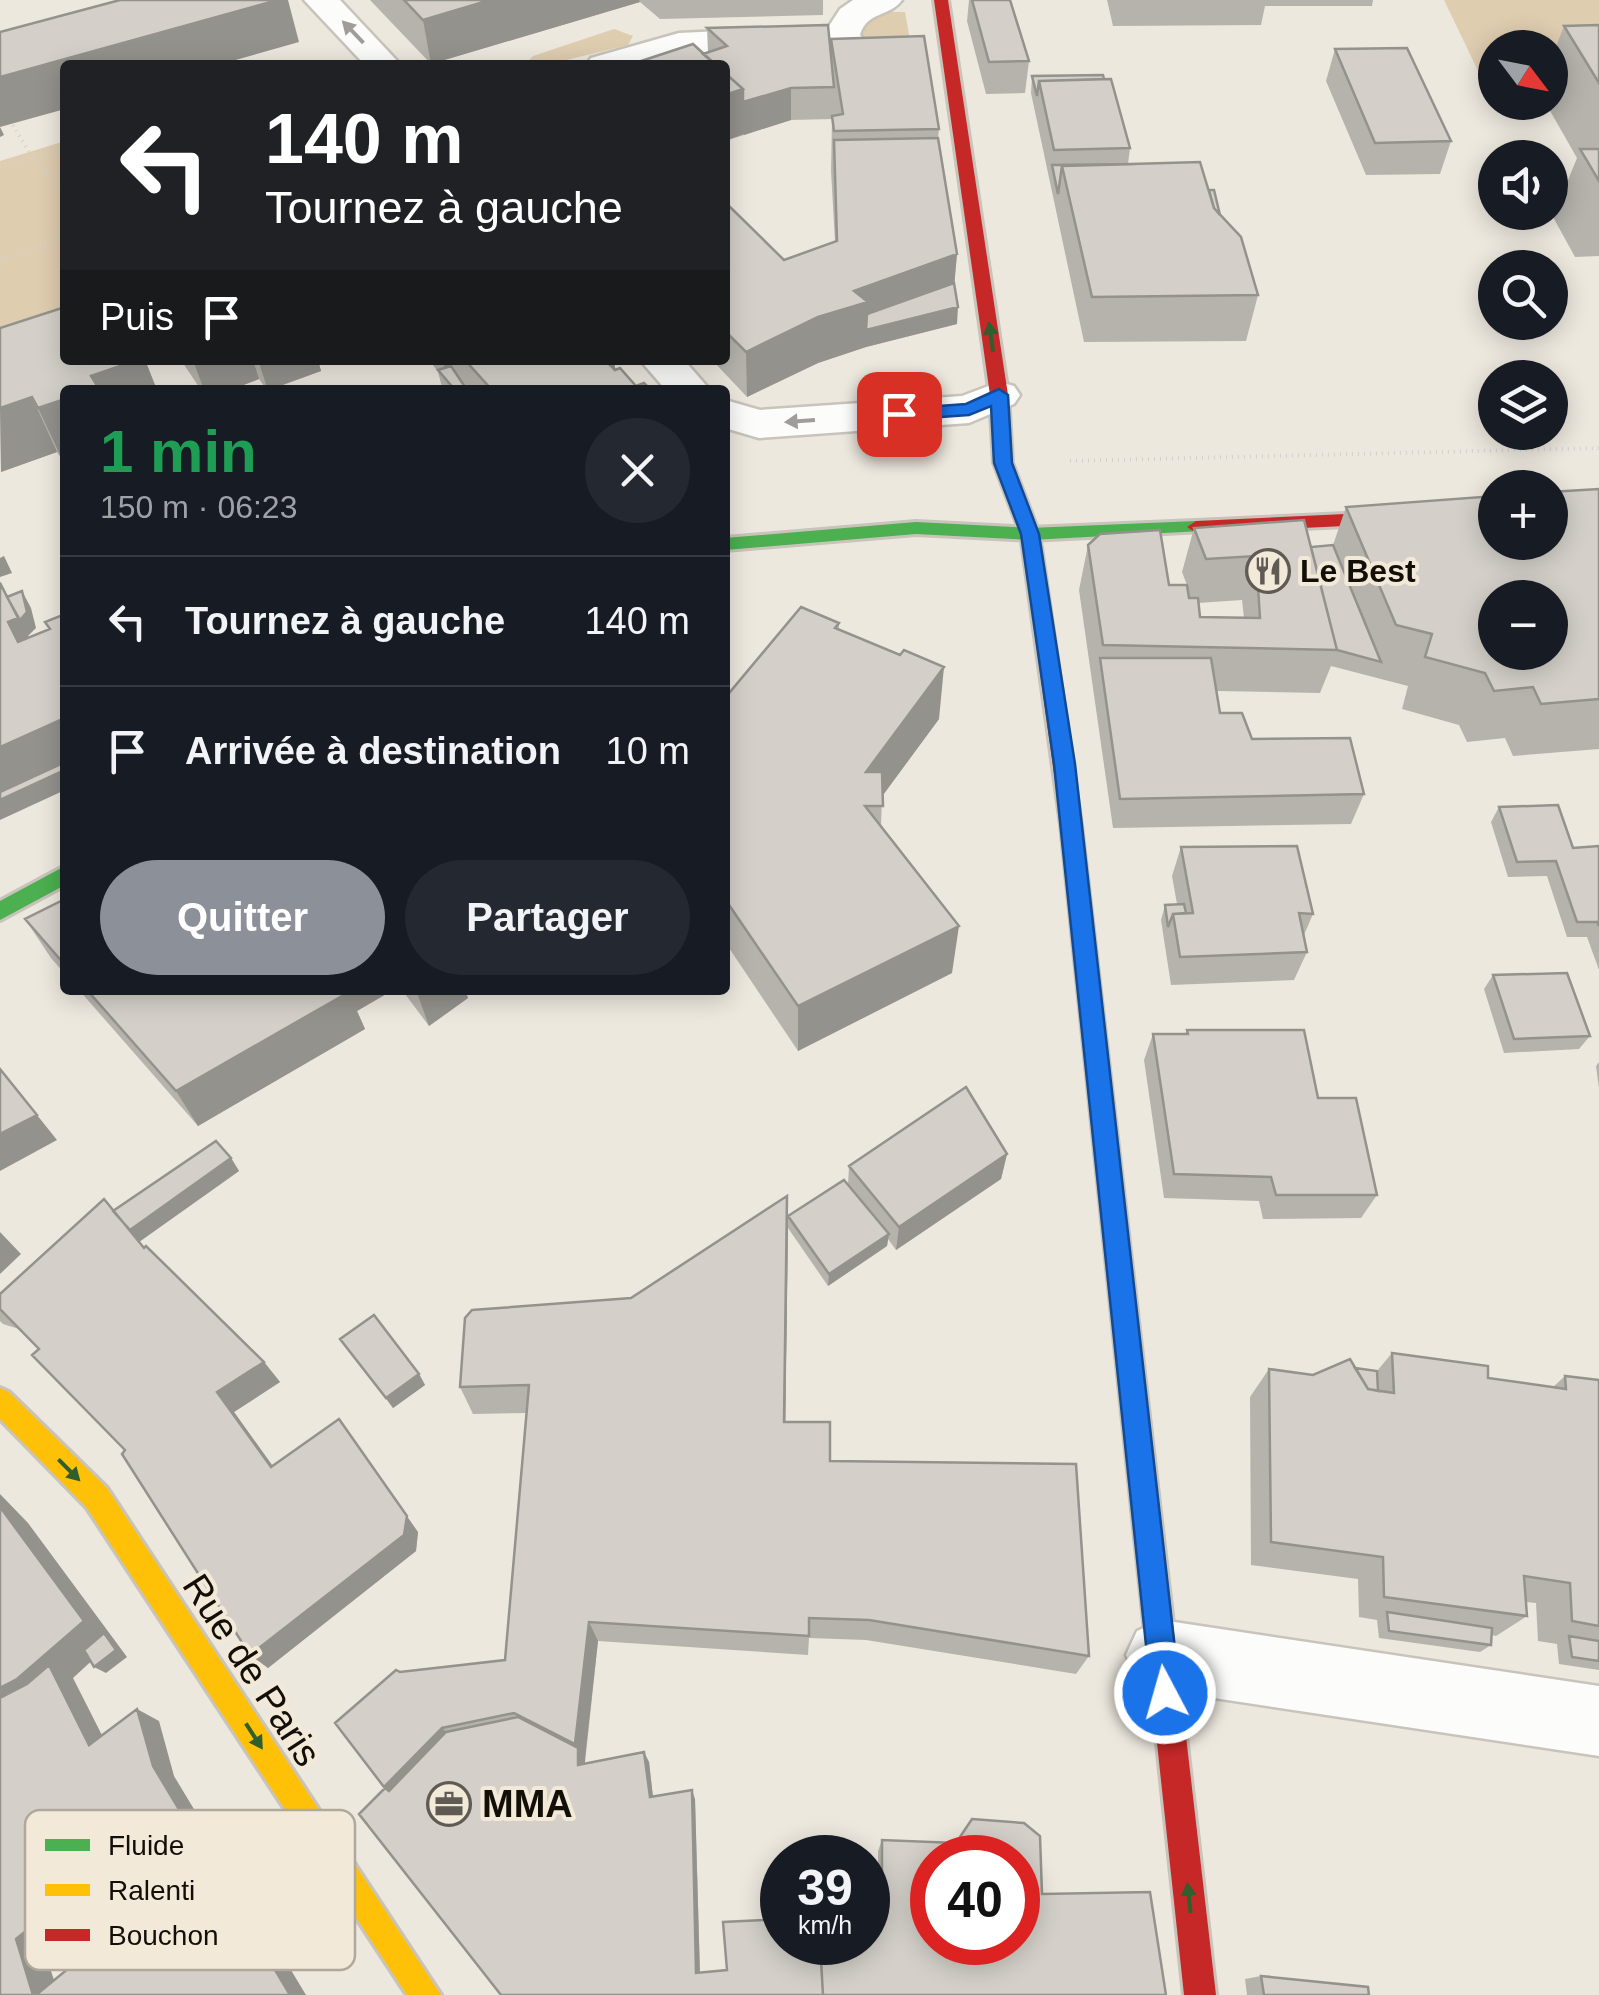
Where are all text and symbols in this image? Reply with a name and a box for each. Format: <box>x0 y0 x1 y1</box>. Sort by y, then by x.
one-way arrow <box>342 21 365 45</box>
north arrow <box>1478 30 1568 120</box>
map controls <box>1478 30 1568 670</box>
icon: left <box>100 100 230 230</box>
text: 140 m <box>265 100 463 178</box>
button: sound <box>1478 140 1568 230</box>
text: Tournez à gauche <box>265 182 623 233</box>
button: search <box>1478 250 1568 340</box>
icon: arrive <box>194 290 249 345</box>
text: Puis <box>100 296 174 338</box>
one-way arrow <box>983 320 999 352</box>
button: layers <box>1478 360 1568 450</box>
pin <box>857 372 942 457</box>
icon: arrive <box>872 387 927 442</box>
one-way arrow <box>784 414 816 430</box>
text: 1 min <box>100 418 257 485</box>
button: close <box>585 418 690 523</box>
button: + <box>1478 470 1568 560</box>
text: 150 m · 06:23 <box>100 489 297 525</box>
restaurant icon: Le Best <box>1245 548 1291 594</box>
place label: Le Best <box>1300 553 1416 589</box>
button: − <box>1478 580 1568 670</box>
icon: left <box>100 594 155 649</box>
text: Tournez à gauche <box>185 600 505 642</box>
text: 140 m <box>584 600 690 642</box>
icon: arrive <box>100 724 155 779</box>
text: Arrivée à destination <box>185 730 561 772</box>
text: 10 m <box>606 730 690 772</box>
button: Quitter <box>100 860 385 975</box>
button: Partager <box>405 860 690 975</box>
one-way arrow <box>57 1457 80 1481</box>
street label: Rue de Paris <box>175 1566 329 1774</box>
position arrow <box>1113 1641 1217 1745</box>
one-way arrow <box>244 1722 263 1749</box>
office icon: MMA <box>426 1781 472 1827</box>
place label: MMA <box>482 1783 573 1825</box>
legend <box>25 1810 355 1970</box>
text: Fluide <box>108 1830 184 1861</box>
speed limit sign: 40 <box>910 1835 1040 1965</box>
text: 39 <box>797 1860 853 1916</box>
text: Ralenti <box>108 1875 195 1906</box>
one-way arrow <box>1181 1882 1197 1914</box>
text: km/h <box>798 1911 852 1939</box>
text: Bouchon <box>108 1920 219 1951</box>

